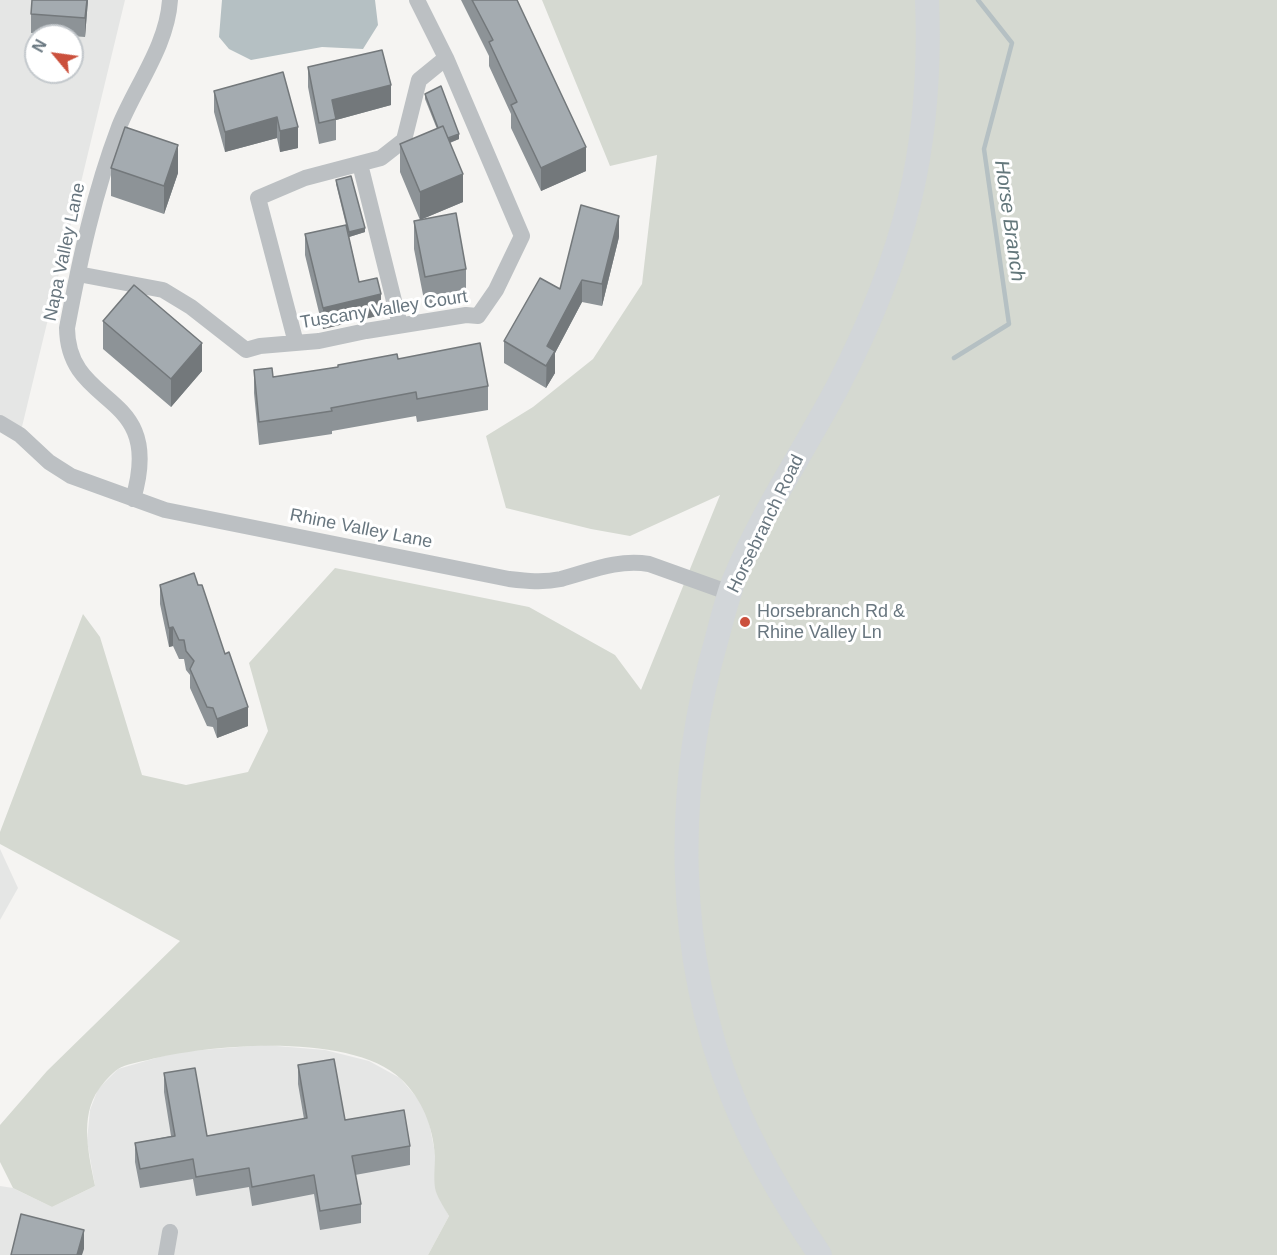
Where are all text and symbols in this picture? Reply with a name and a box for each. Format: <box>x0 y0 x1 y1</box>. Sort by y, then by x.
north arrow <box>24 24 84 84</box>
text: N <box>29 37 50 55</box>
water label: Horse Branch <box>989 159 1029 283</box>
street label: Napa Valley Lane <box>40 181 90 323</box>
street label: Tuscany Valley Court <box>299 286 469 334</box>
street label: Horsebranch Road <box>723 451 809 597</box>
street label: Rhine Valley Lane <box>288 505 434 553</box>
place label: Horsebranch Rd & Rhine Valley Ln <box>757 601 905 644</box>
marker: Horsebranch Rd & Rhine Valley Ln <box>738 615 752 629</box>

